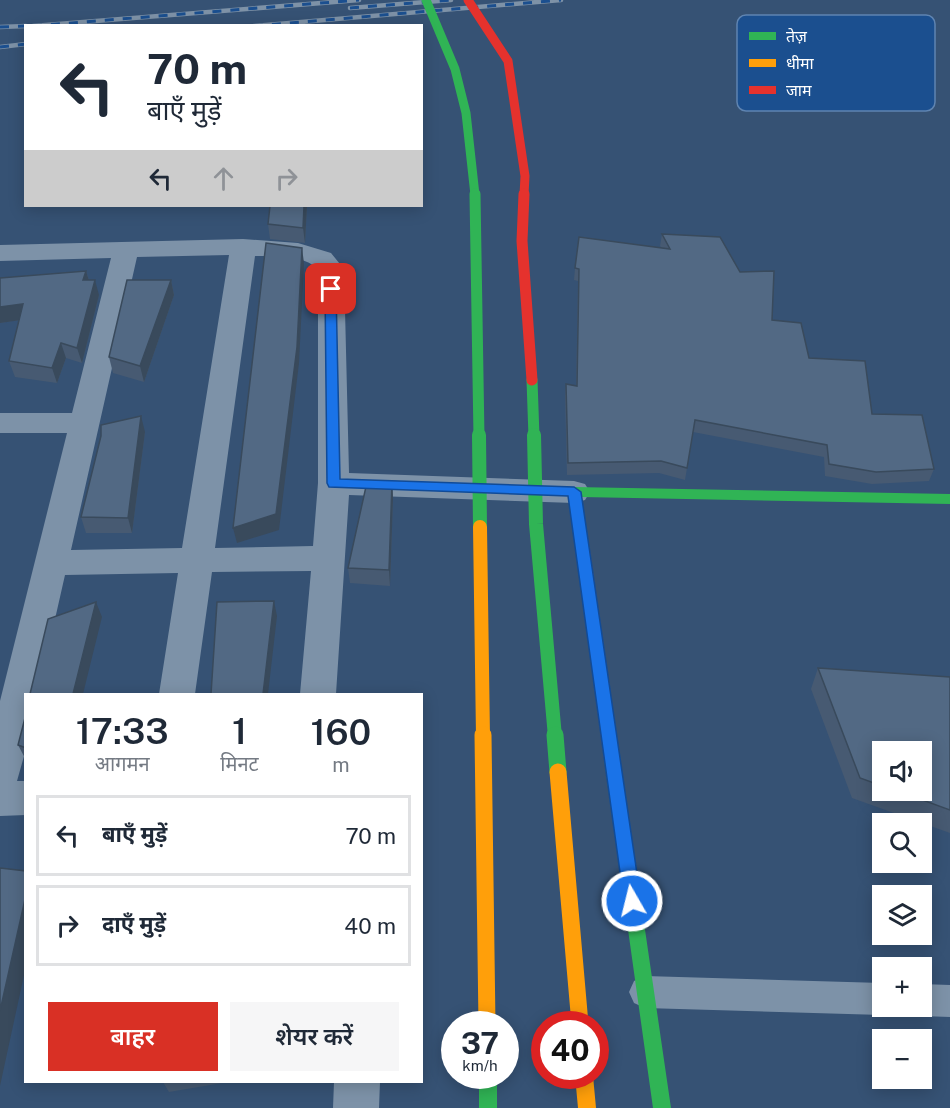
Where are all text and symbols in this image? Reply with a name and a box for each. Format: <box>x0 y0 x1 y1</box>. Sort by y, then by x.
legend <box>737 15 935 111</box>
text: तेज़ <box>786 27 808 46</box>
text: 70 m <box>147 44 247 93</box>
icon: left <box>48 48 126 126</box>
text: धीमा <box>786 54 815 73</box>
text: जाम <box>786 81 812 100</box>
text: बाएँ मुड़ें <box>147 94 222 126</box>
icon: left <box>144 162 177 195</box>
icon: ahead <box>207 162 240 195</box>
icon: right <box>270 162 303 195</box>
pin <box>305 263 356 314</box>
icon: arrive <box>314 272 347 305</box>
text: 17:33 <box>76 710 169 752</box>
text: 1 <box>232 710 247 752</box>
text: 160 <box>310 711 371 753</box>
map controls <box>872 741 932 1089</box>
button: sound <box>872 741 932 801</box>
text: आगमन <box>95 752 150 776</box>
text: मिनट <box>220 752 259 776</box>
text: m <box>332 753 349 777</box>
button: search <box>872 813 932 873</box>
icon: left <box>51 819 84 852</box>
text: बाएँ मुड़ें <box>102 821 167 847</box>
text: 70 m <box>345 823 396 849</box>
position arrow <box>600 869 664 933</box>
button: layers <box>872 885 932 945</box>
icon: right <box>51 909 84 942</box>
text: दाएँ मुड़ें <box>102 911 166 937</box>
text: 40 m <box>344 913 396 939</box>
button: + <box>872 957 932 1017</box>
button: बाहर <box>48 1002 218 1071</box>
button: शेयर करें <box>230 1002 399 1071</box>
speed limit sign: 40 <box>531 1011 609 1089</box>
text: 37 <box>461 1025 499 1061</box>
button: − <box>872 1029 932 1089</box>
text: km/h <box>462 1057 498 1074</box>

